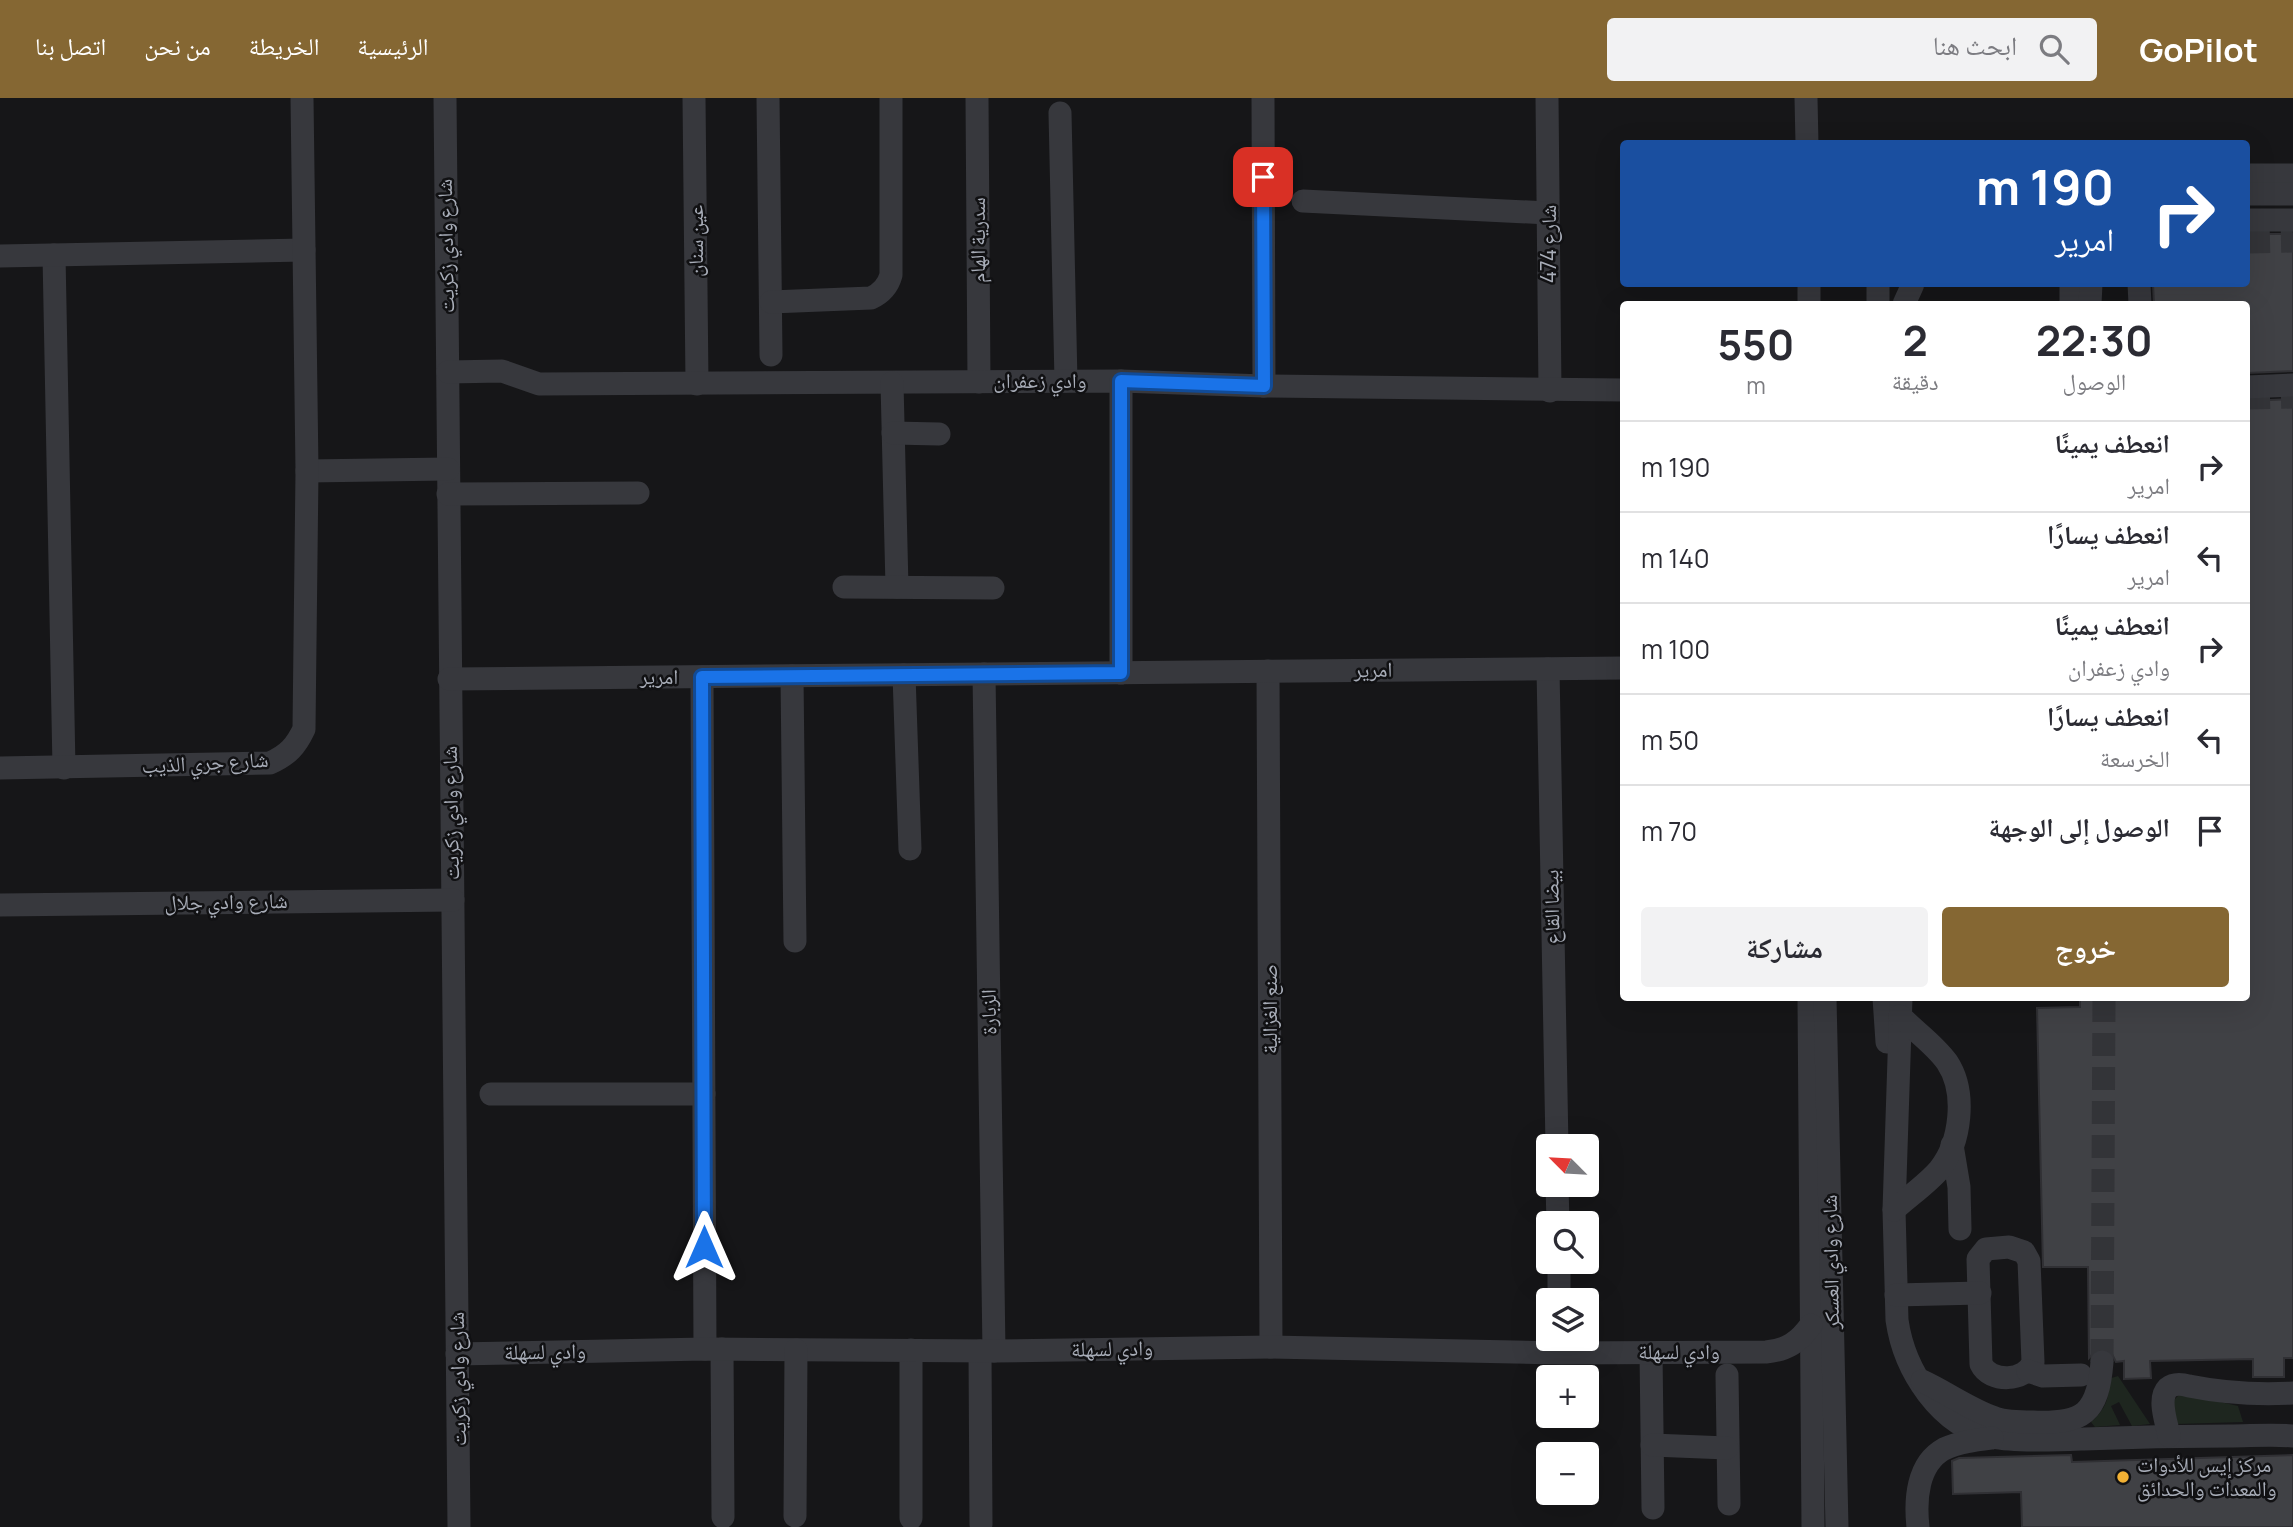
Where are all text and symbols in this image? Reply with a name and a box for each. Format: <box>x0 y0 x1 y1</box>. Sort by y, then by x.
search box <box>1607 18 2097 81</box>
text: ابحث هنا <box>1933 27 2017 63</box>
text: GoPilot <box>2139 27 2258 72</box>
text: اتصل بنا <box>35 29 106 62</box>
text: من نحن <box>144 29 211 62</box>
text: الخريطة <box>249 29 319 62</box>
text: الرئيسية <box>357 29 429 62</box>
icon: search <box>2035 30 2073 68</box>
pin <box>1233 147 1293 207</box>
text: 190 m <box>1976 153 2114 220</box>
icon: arrive <box>1244 158 1282 196</box>
icon: right <box>2138 168 2229 259</box>
street label: شارع وادي زكريت <box>430 178 464 313</box>
street label: سدرية الهام <box>963 197 992 283</box>
street label: عين سنان <box>681 204 709 277</box>
street label: شارع 474 <box>1534 205 1562 283</box>
text: امرير <box>2055 217 2114 261</box>
text: 2 <box>1903 311 1928 369</box>
text: 22:30 <box>2036 311 2153 369</box>
text: 550 <box>1717 315 1794 373</box>
text: دقيقة <box>1892 365 1939 397</box>
text: الوصول <box>2062 365 2126 397</box>
street label: وادي زعفران <box>993 366 1087 397</box>
text: m <box>1746 369 1766 401</box>
text: انعطف يمينًا <box>2055 425 2170 461</box>
icon: right <box>2191 448 2229 486</box>
text: 190 m <box>1641 449 1710 485</box>
text: امرير <box>2128 469 2170 501</box>
text: انعطف يسارًا <box>2047 516 2170 552</box>
icon: left <box>2191 539 2229 577</box>
text: 140 m <box>1641 540 1710 576</box>
text: امرير <box>2128 560 2170 592</box>
text: انعطف يمينًا <box>2055 607 2170 643</box>
icon: right <box>2191 630 2229 668</box>
text: 100 m <box>1641 631 1710 667</box>
text: وادي زعفران <box>2068 651 2170 683</box>
street label: امرير <box>1352 655 1393 683</box>
street label: امرير <box>639 662 678 690</box>
text: انعطف يسارًا <box>2047 698 2170 734</box>
icon: left <box>2191 721 2229 759</box>
text: 50 m <box>1641 722 1699 758</box>
text: الخرسعة <box>2100 742 2170 774</box>
street label: شارع جري الذيب <box>141 745 269 783</box>
street label: شارع وادي زكريت <box>435 745 469 880</box>
text: الوصول إلى الوجهة <box>1989 809 2170 845</box>
icon: arrive <box>2191 812 2229 850</box>
text: 70 m <box>1641 813 1697 849</box>
street label: بيضا القاع <box>1536 869 1566 945</box>
street label: شارع وادي جلال <box>164 886 288 919</box>
button: مشاركة <box>1641 907 1928 987</box>
button: خروج <box>1942 907 2229 987</box>
street label: صنع الغزالية <box>1255 964 1283 1054</box>
street label: الزبارة <box>974 989 1002 1035</box>
north arrow <box>1536 1134 1600 1197</box>
map controls <box>1536 1134 1599 1505</box>
street label: شارع وادي العسكر <box>1815 1194 1849 1331</box>
position arrow <box>667 1210 741 1284</box>
button: search <box>1536 1211 1599 1274</box>
button: layers <box>1536 1288 1599 1351</box>
street label: شارع وادي زكريت <box>442 1311 476 1446</box>
street label: وادي لسهلة <box>1071 1333 1153 1366</box>
street label: وادي لسهلة <box>504 1336 586 1369</box>
street label: وادي لسهلة <box>1638 1337 1720 1368</box>
button: + <box>1536 1365 1599 1428</box>
button: − <box>1536 1442 1599 1505</box>
place label: مركز إيس للأدوات والمعدات والحدائق <box>2137 1450 2276 1502</box>
marker: مركز إيس للأدوات والمعدات والحدائق <box>2115 1469 2131 1485</box>

